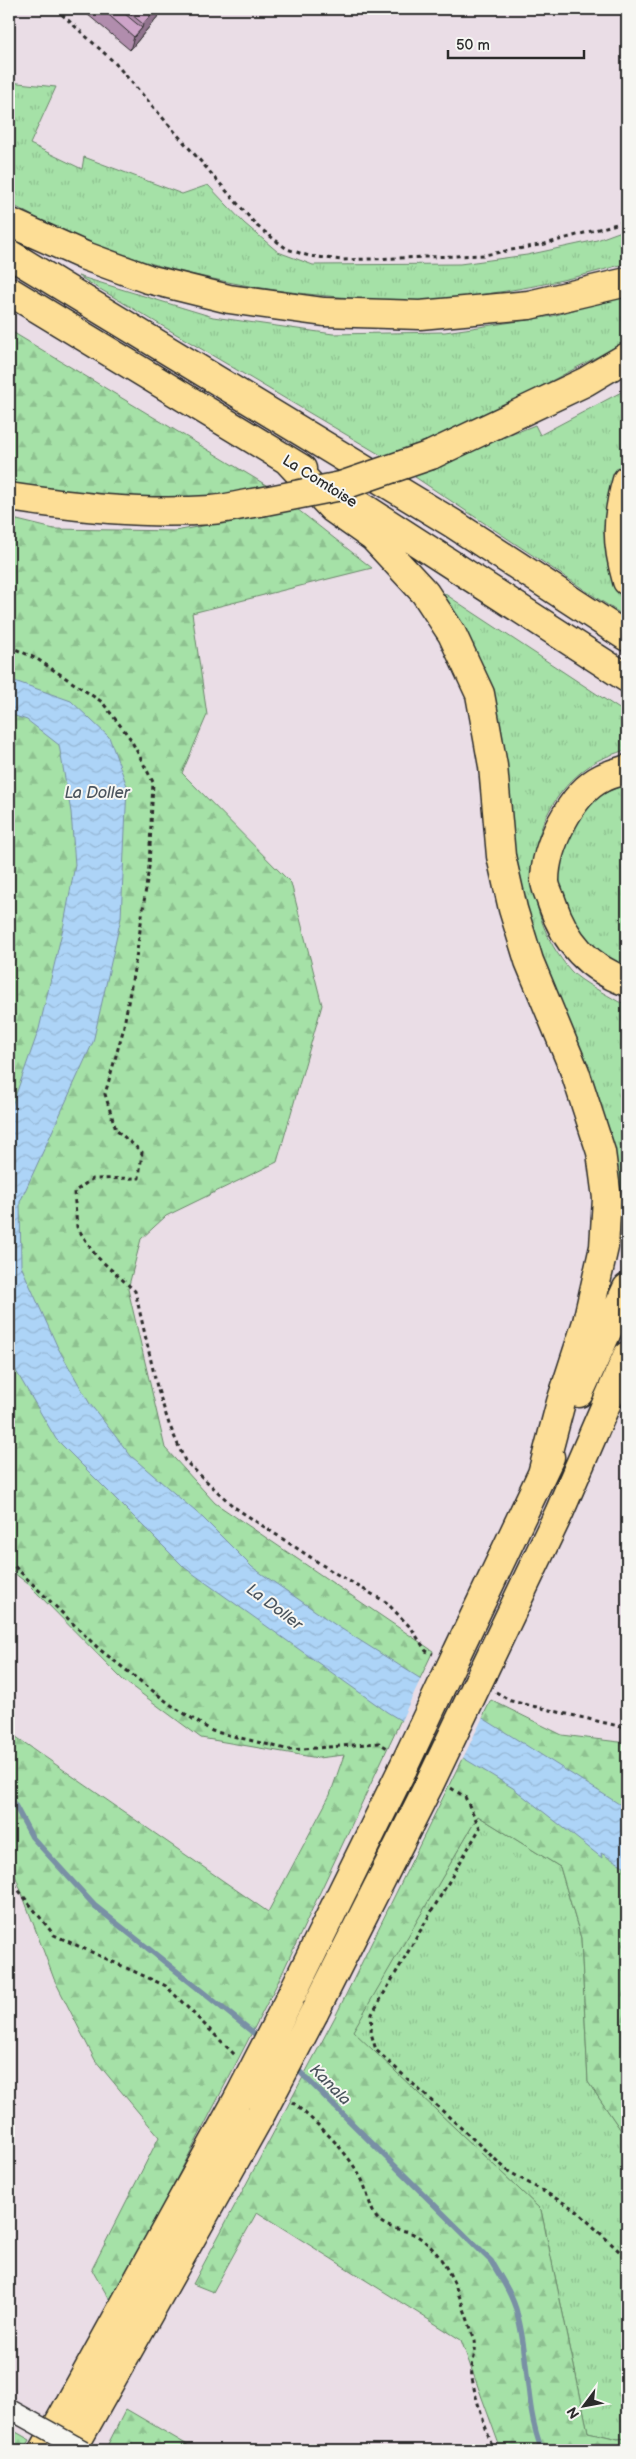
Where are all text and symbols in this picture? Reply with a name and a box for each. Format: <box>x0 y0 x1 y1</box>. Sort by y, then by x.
scale bar <box>448 28 585 60</box>
text: 50 m <box>456 36 490 55</box>
street label: La Comtoise <box>279 451 361 512</box>
water label: La Doller <box>64 784 131 803</box>
water label: La Doller <box>242 1580 307 1635</box>
water label: Kanala <box>306 2061 354 2109</box>
north arrow <box>558 2382 608 2432</box>
text: N <box>563 2404 583 2422</box>

